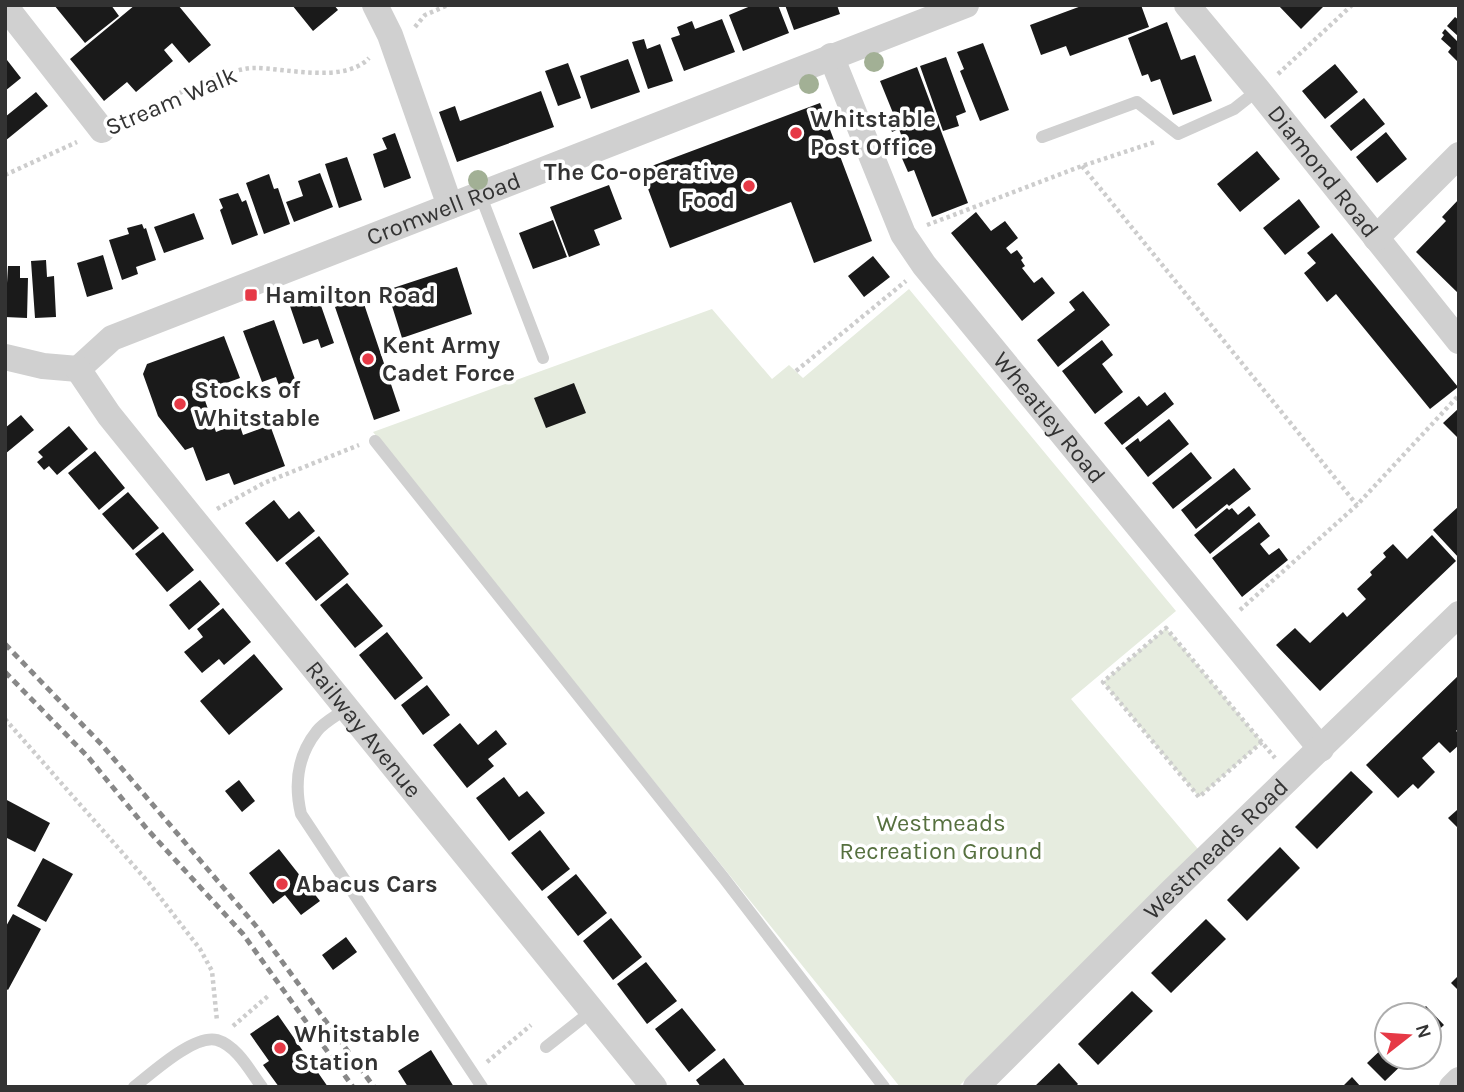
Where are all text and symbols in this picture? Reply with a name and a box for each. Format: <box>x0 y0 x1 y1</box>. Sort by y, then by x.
street label: Stream Walk <box>101 61 241 141</box>
street label: Diamond Road <box>1262 100 1385 243</box>
place label: Whitstable Post Office <box>810 105 936 161</box>
marker: Whitstable Post Office <box>788 125 804 141</box>
place label: The Co-operative Food <box>544 158 735 214</box>
street label: Cromwell Road <box>362 166 525 251</box>
marker: The Co-operative Food <box>741 178 757 194</box>
place label: Hamilton Road <box>265 281 436 309</box>
marker: Hamilton Road <box>243 287 259 303</box>
place label: Kent Army Cadet Force <box>382 331 515 387</box>
street label: Wheatley Road <box>987 346 1111 489</box>
marker: Kent Army Cadet Force <box>360 351 376 367</box>
place label: Stocks of Whitstable <box>194 376 320 432</box>
marker: Stocks of Whitstable <box>172 396 188 412</box>
street label: Railway Avenue <box>300 655 428 803</box>
street label: Westmeads Road <box>1138 773 1294 925</box>
park label: Westmeads Recreation Ground <box>839 809 1043 865</box>
place label: Abacus Cars <box>296 870 438 898</box>
marker: Abacus Cars <box>274 876 290 892</box>
north arrow <box>1373 1001 1443 1071</box>
place label: Whitstable Station <box>294 1020 420 1076</box>
text: N <box>1411 1022 1436 1041</box>
marker: Whitstable Station <box>272 1040 288 1056</box>

